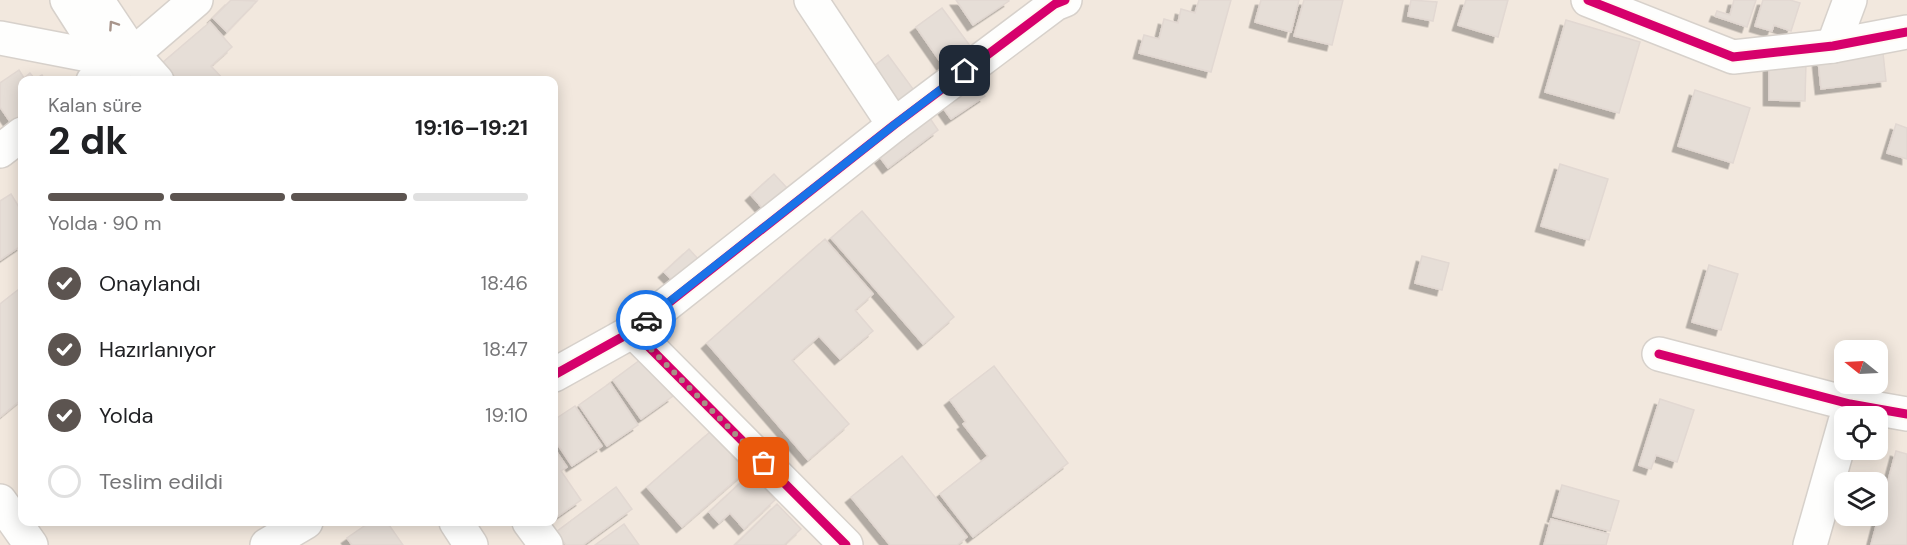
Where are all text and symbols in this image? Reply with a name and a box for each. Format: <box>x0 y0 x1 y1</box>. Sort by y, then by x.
one-way arrow <box>109 20 120 31</box>
pin <box>939 45 990 96</box>
icon: home <box>948 54 981 87</box>
text: Kalan süre <box>48 92 142 118</box>
text: 19:16–19:21 <box>415 113 528 142</box>
text: 2 dk <box>48 115 128 166</box>
text: Yolda · 90 m <box>48 210 162 236</box>
icon: check <box>48 267 81 300</box>
text: Onaylandı <box>99 269 201 298</box>
text: 18:46 <box>481 270 528 296</box>
courier <box>616 290 676 350</box>
icon: car <box>630 304 663 337</box>
icon: check <box>48 333 81 366</box>
text: Hazırlanıyor <box>99 335 216 364</box>
text: 18:47 <box>483 336 528 362</box>
north arrow <box>1834 340 1888 394</box>
map controls <box>1834 340 1888 526</box>
icon: check <box>48 399 81 432</box>
text: Yolda <box>99 401 154 430</box>
text: 19:10 <box>485 402 528 428</box>
button: locate <box>1834 406 1888 460</box>
pin <box>738 437 789 488</box>
icon: bag <box>747 446 780 479</box>
text: Teslim edildi <box>99 467 223 496</box>
button: layers <box>1834 472 1888 526</box>

